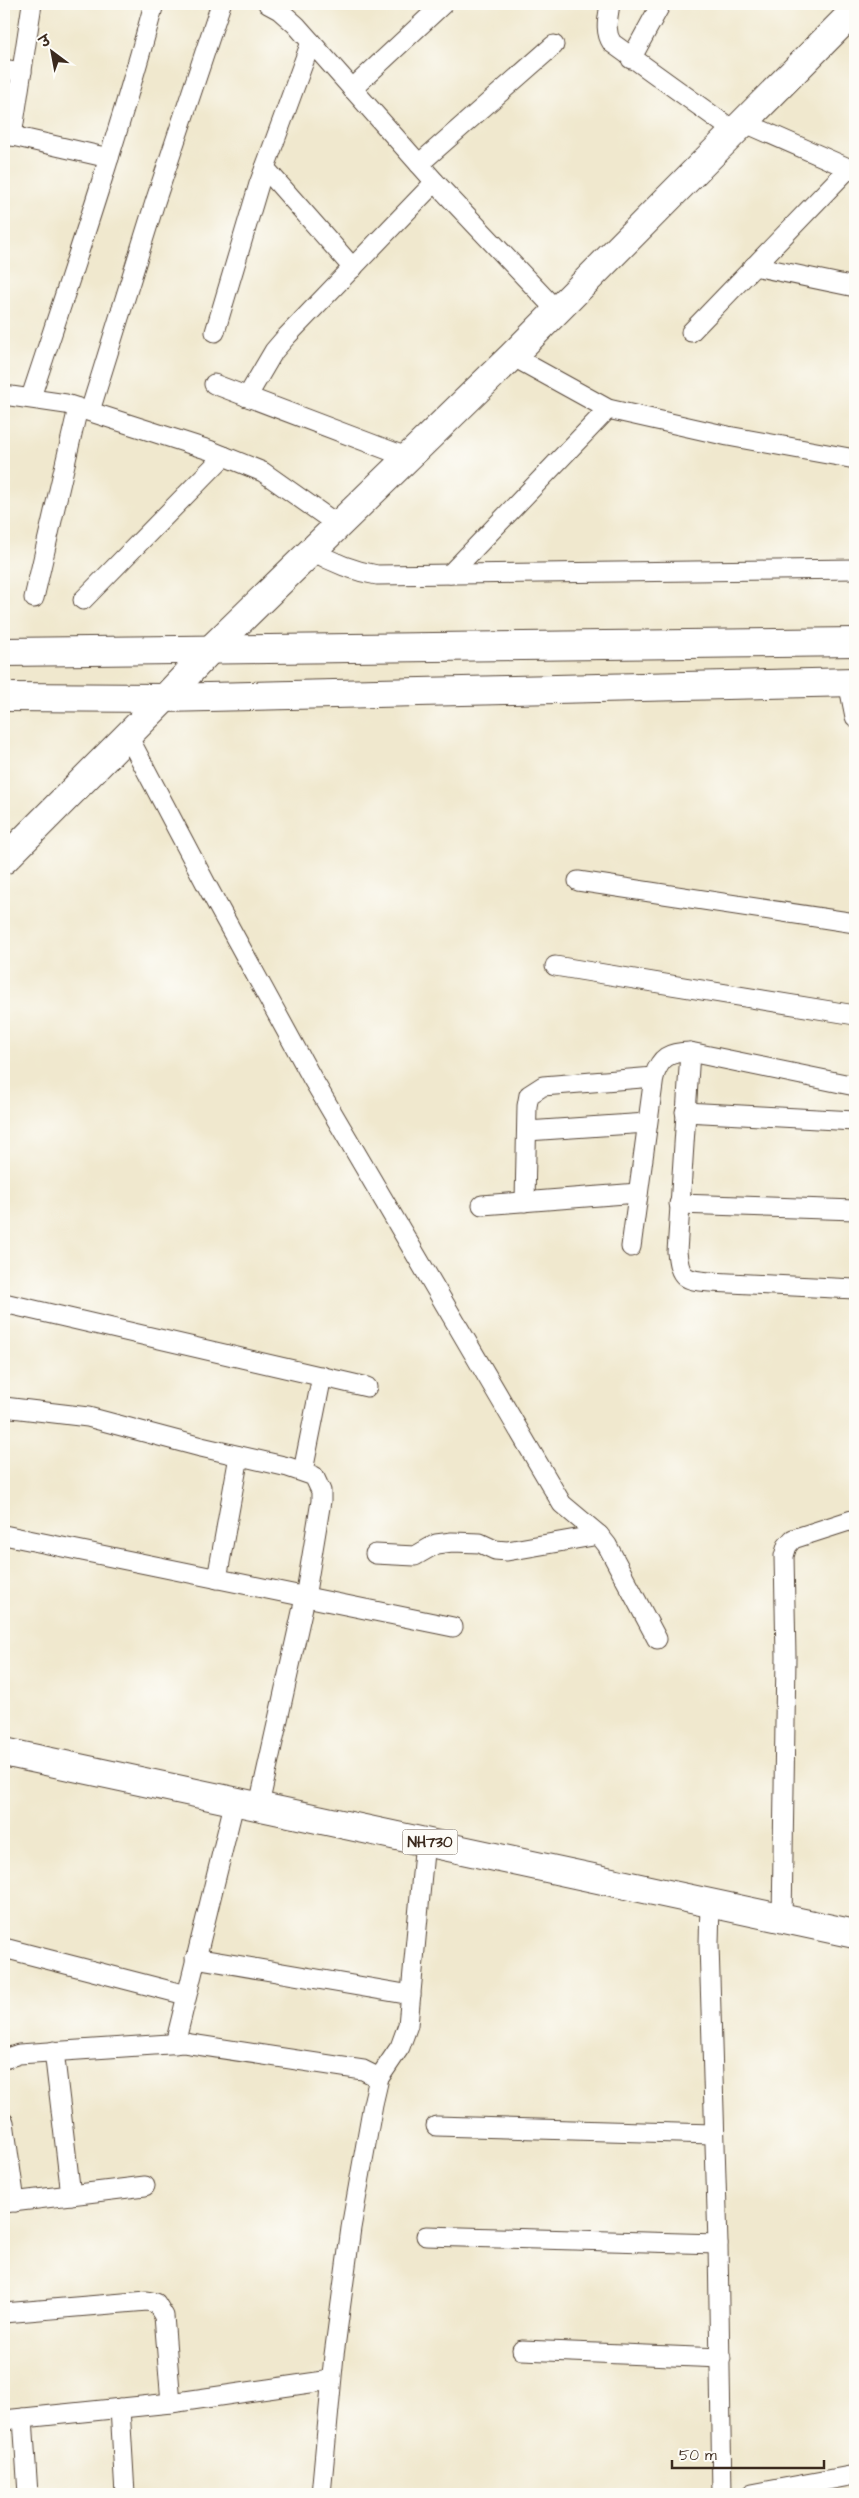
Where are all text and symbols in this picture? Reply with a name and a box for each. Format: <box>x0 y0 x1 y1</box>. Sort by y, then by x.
north arrow <box>28 28 78 78</box>
text: उ <box>35 30 56 54</box>
road number: NH730 <box>402 1830 458 1854</box>
scale bar <box>672 2438 824 2470</box>
text: 50 m <box>679 2445 717 2466</box>

